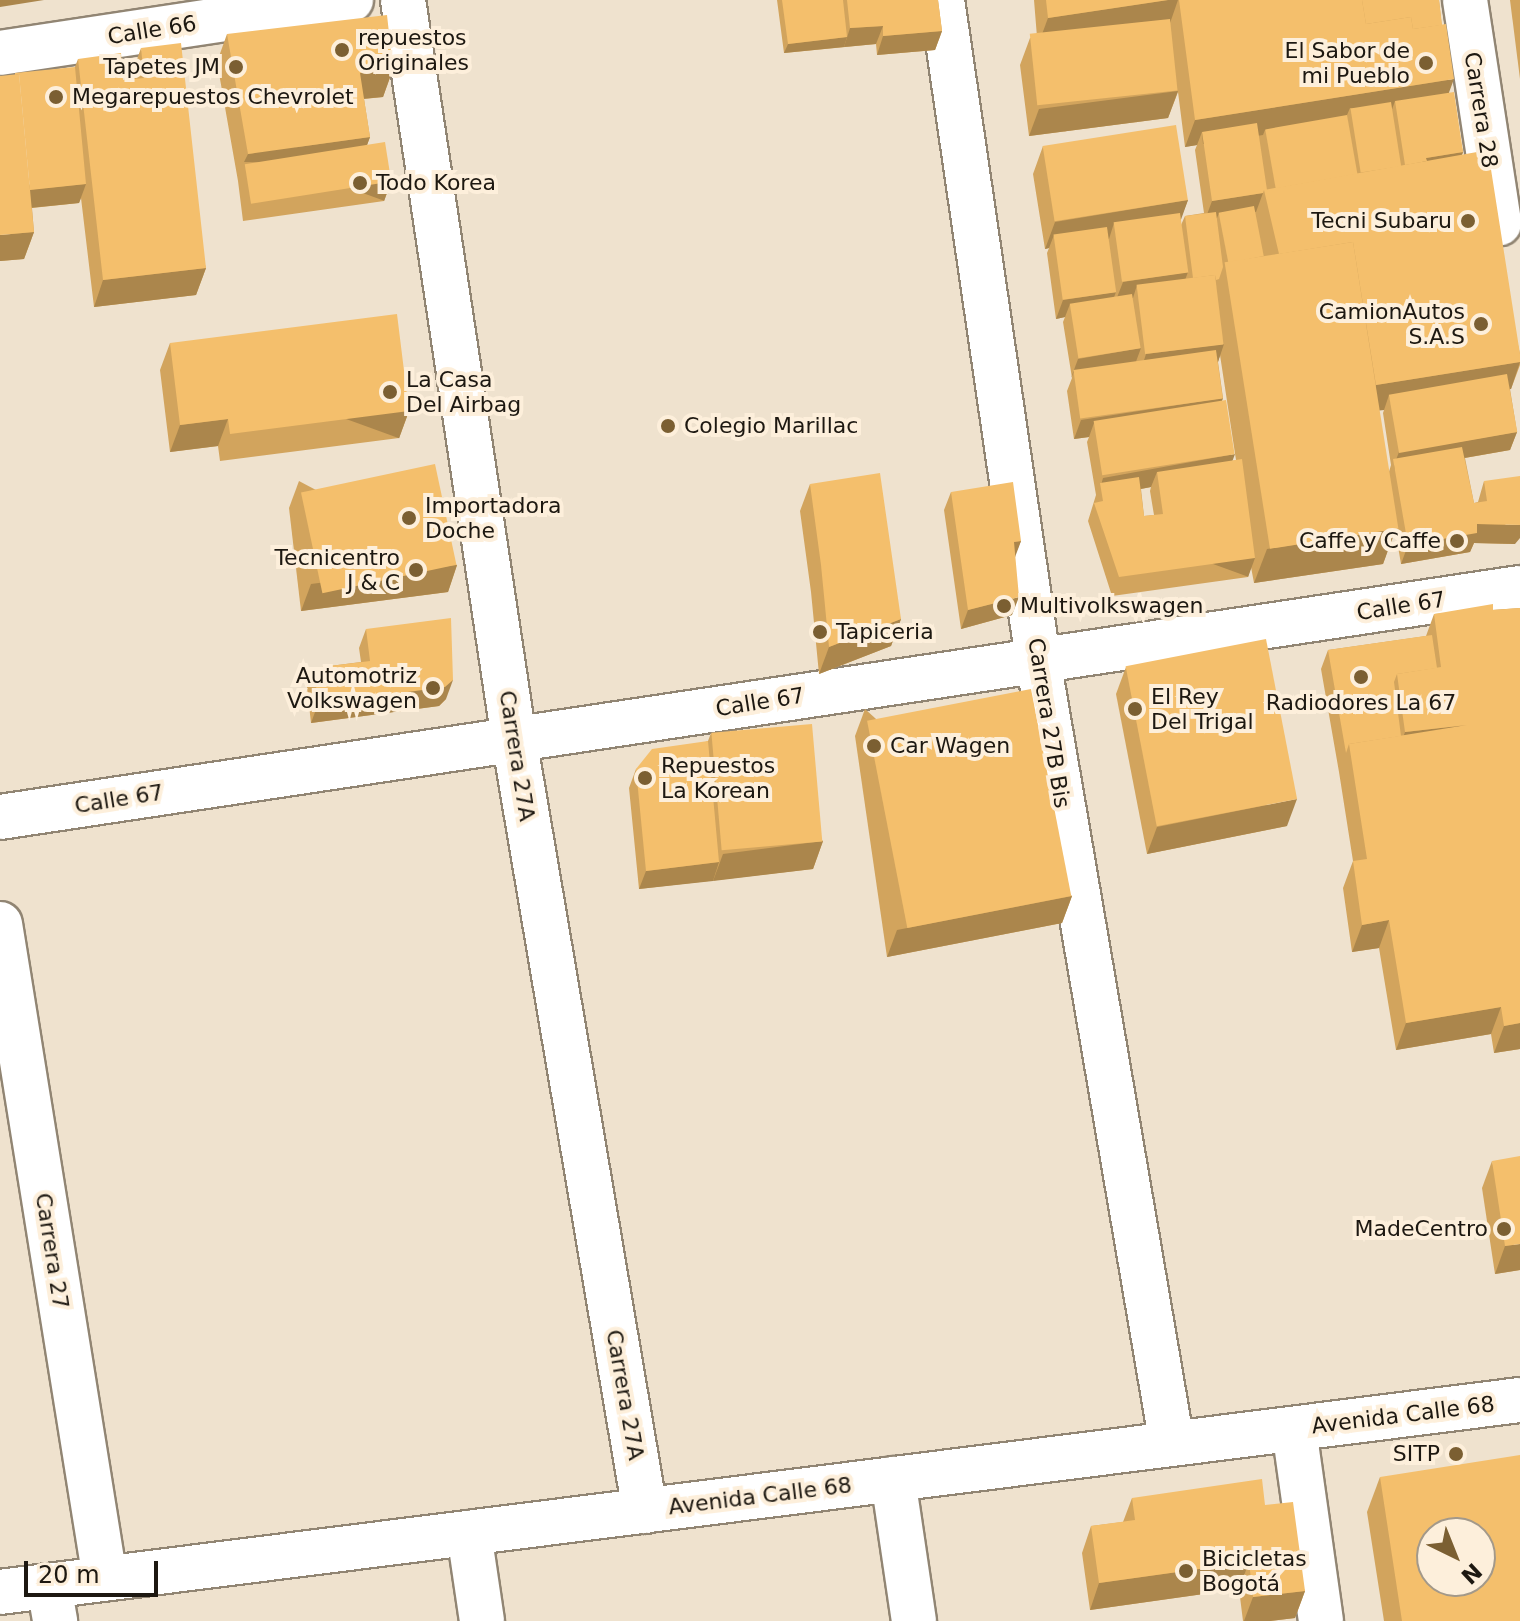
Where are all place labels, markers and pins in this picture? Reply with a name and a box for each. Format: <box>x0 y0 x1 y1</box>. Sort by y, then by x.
place label: repuestos Originales <box>358 24 469 76</box>
place label: El Sabor de mi Pueblo <box>1285 37 1410 88</box>
marker: repuestos Originales <box>333 41 351 59</box>
place label: Tapetes JM <box>103 54 220 80</box>
marker: El Sabor de mi Pueblo <box>1417 54 1435 72</box>
marker: Tapetes JM <box>227 58 245 76</box>
place label: Megarepuestos Chevrolet <box>72 84 354 110</box>
marker: Megarepuestos Chevrolet <box>47 88 65 106</box>
place label: Todo Korea <box>376 170 496 196</box>
marker: Todo Korea <box>351 174 369 192</box>
place label: Tecni Subaru <box>1311 208 1452 234</box>
marker: Tecni Subaru <box>1459 212 1477 230</box>
place label: CamionAutos S.A.S <box>1319 298 1465 350</box>
marker: CamionAutos S.A.S <box>1472 315 1490 333</box>
place label: La Casa Del Airbag <box>406 366 521 418</box>
marker: La Casa Del Airbag <box>381 383 399 401</box>
place label: Colegio Marillac <box>684 413 858 439</box>
marker: Colegio Marillac <box>659 417 677 435</box>
place label: Importadora Doche <box>425 492 561 544</box>
marker: Importadora Doche <box>400 509 418 527</box>
place label: Caffe y Caffe <box>1299 528 1441 554</box>
marker: Caffe y Caffe <box>1448 532 1466 550</box>
place label: Tecnicentro J & C <box>274 544 400 596</box>
marker: Tecnicentro J & C <box>407 561 425 579</box>
place label: Multivolkswagen <box>1020 593 1203 619</box>
marker: Multivolkswagen <box>995 597 1013 615</box>
place label: Tapiceria <box>836 619 934 645</box>
marker: Tapiceria <box>811 623 829 641</box>
place label: Automotriz Volkswagen <box>287 662 417 714</box>
marker: Radiodores La 67 <box>1352 668 1370 686</box>
marker: Automotriz Volkswagen <box>424 679 442 697</box>
place label: El Rey Del Trigal <box>1151 683 1254 734</box>
place label: Radiodores La 67 <box>1266 690 1456 716</box>
marker: El Rey Del Trigal <box>1126 700 1144 718</box>
place label: Car Wagen <box>890 733 1010 759</box>
marker: Car Wagen <box>865 737 883 755</box>
place label: Repuestos La Korean <box>661 752 775 804</box>
marker: Repuestos La Korean <box>636 769 654 787</box>
place label: MadeCentro <box>1355 1216 1488 1242</box>
marker: MadeCentro <box>1495 1220 1513 1238</box>
place label: SITP <box>1393 1441 1440 1467</box>
marker: SITP <box>1447 1445 1465 1463</box>
place label: Bicicletas Bogotá <box>1202 1545 1307 1596</box>
marker: Bicicletas Bogotá <box>1177 1562 1195 1580</box>

